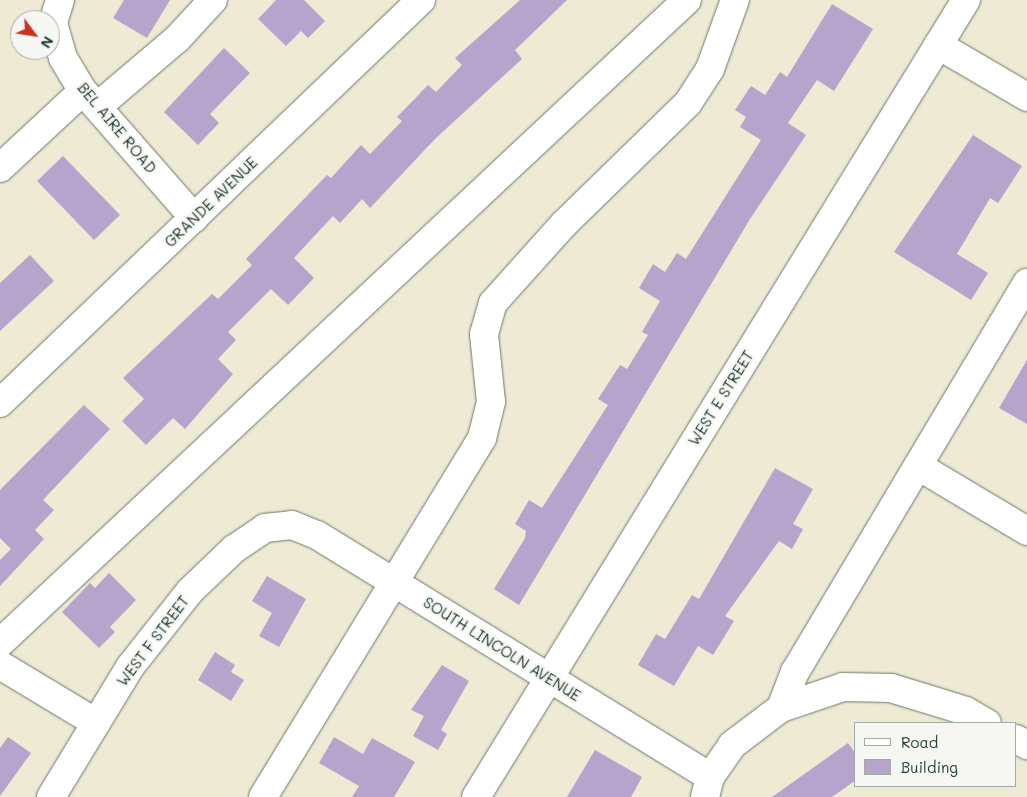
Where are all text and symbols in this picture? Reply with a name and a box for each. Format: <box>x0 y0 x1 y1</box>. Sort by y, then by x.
north arrow <box>10 10 60 60</box>
text: N <box>37 33 58 52</box>
street label: BEL AIRE ROAD <box>74 79 160 177</box>
street label: GRANDE AVENUE <box>161 153 261 251</box>
street label: WEST E STREET <box>685 347 757 449</box>
street label: WEST F STREET <box>113 592 193 690</box>
street label: SOUTH LINCOLN AVENUE <box>420 593 584 705</box>
legend <box>854 722 1017 787</box>
text: Road <box>901 732 938 752</box>
text: Building <box>901 757 958 777</box>

